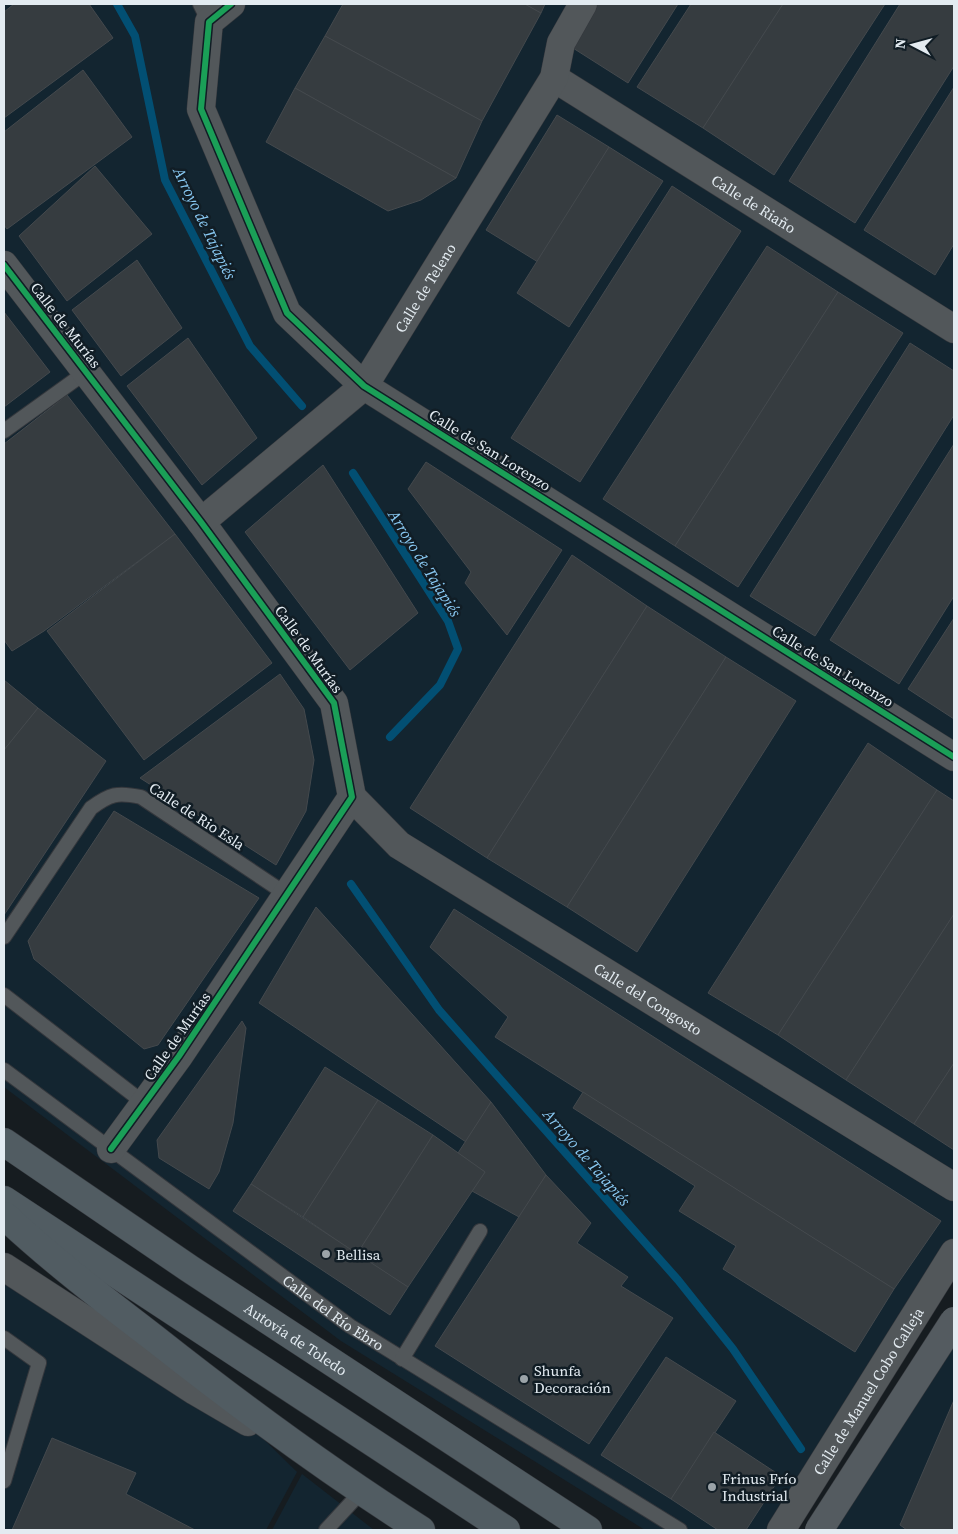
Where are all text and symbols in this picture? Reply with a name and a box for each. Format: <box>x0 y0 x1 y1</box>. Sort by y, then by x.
north arrow <box>888 20 938 70</box>
text: N <box>890 38 911 50</box>
water label: Arroyo de Tajapiés <box>168 162 242 283</box>
street label: Calle de Riaño <box>708 169 800 238</box>
street label: Calle de Teleno <box>389 239 460 336</box>
street label: Calle de Murías <box>26 278 106 372</box>
street label: Calle de San Lorenzo <box>425 404 555 496</box>
water label: Arroyo de Tajapiés <box>383 504 467 621</box>
street label: Calle de Murías <box>270 601 348 697</box>
street label: Calle de San Lorenzo <box>768 620 898 712</box>
street label: Calle de Rio Esla <box>145 777 249 855</box>
street label: Calle del Congosto <box>590 957 706 1040</box>
street label: Calle de Murías <box>139 987 215 1085</box>
water label: Arroyo de Tajapiés <box>538 1103 636 1211</box>
place label: Bellisa <box>336 1244 381 1265</box>
marker: Bellisa <box>320 1248 332 1260</box>
street label: Calle del Río Ebro <box>279 1269 388 1355</box>
street label: Autovía de Toledo <box>240 1297 352 1380</box>
street label: Calle de Manuel Cobo Calleja <box>807 1303 928 1479</box>
place label: Shunfa Decoración <box>534 1360 611 1398</box>
marker: Shunfa Decoración <box>518 1373 530 1385</box>
place label: Frinus Frío Industrial <box>722 1468 796 1506</box>
marker: Frinus Frío Industrial <box>706 1481 718 1493</box>

